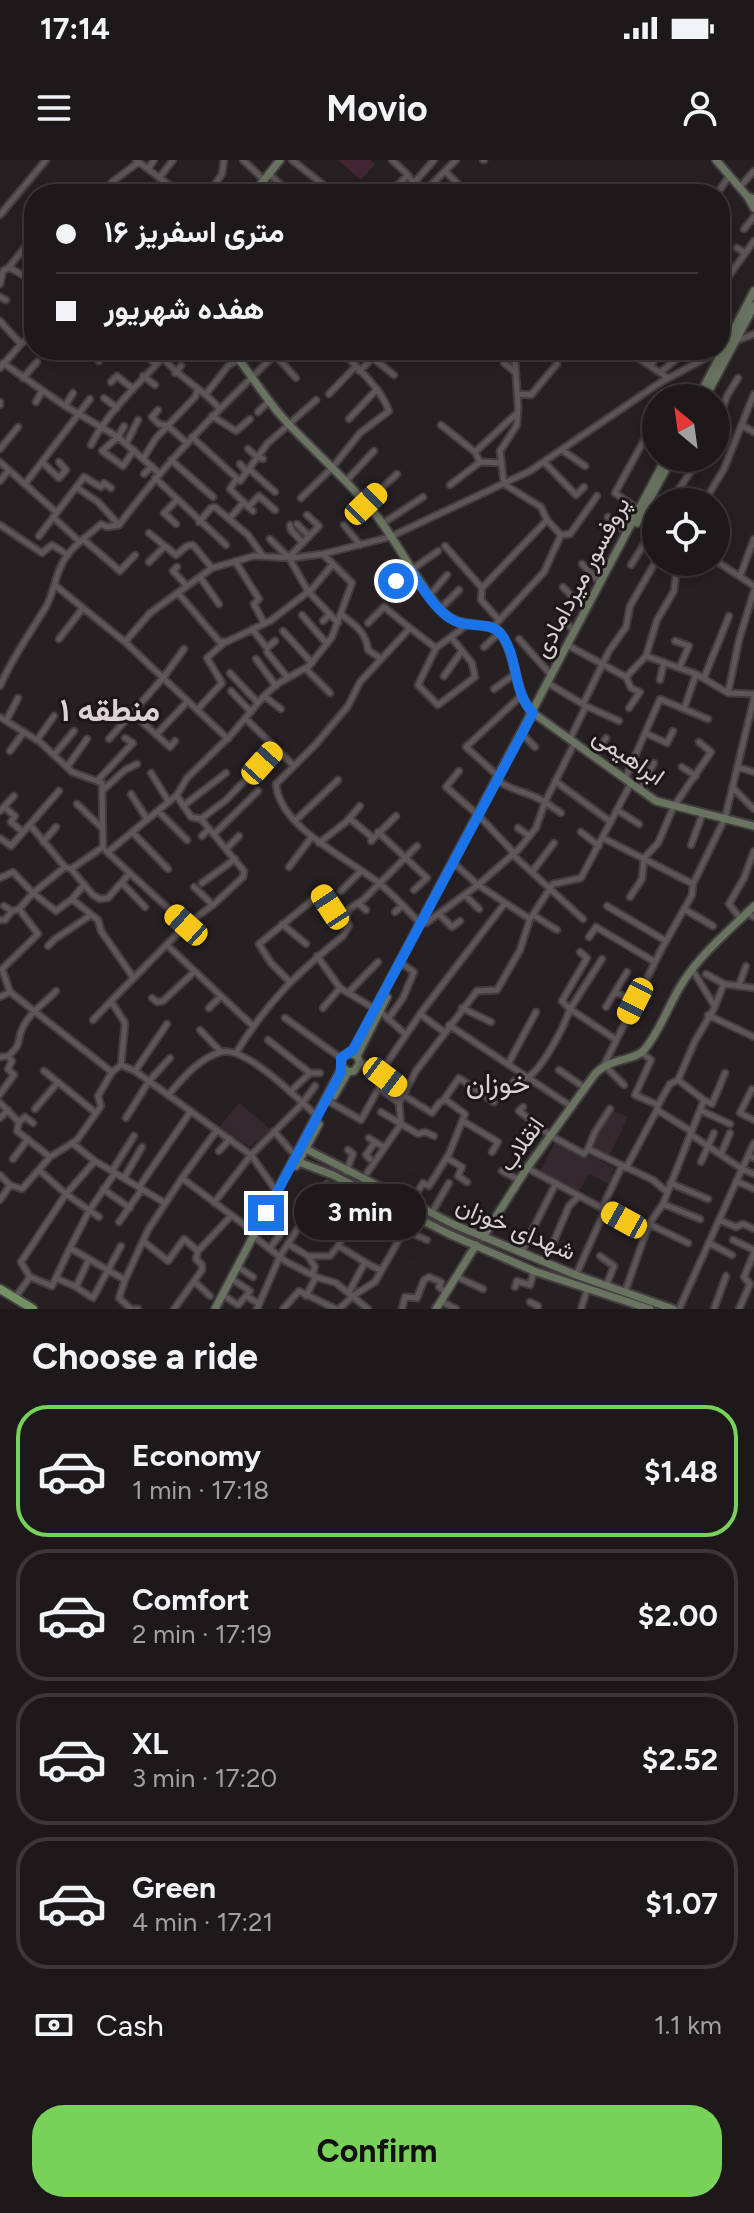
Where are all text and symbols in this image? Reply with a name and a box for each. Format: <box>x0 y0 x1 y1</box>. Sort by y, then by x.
text: 17:14 <box>40 10 110 47</box>
icon: menu <box>32 86 76 130</box>
icon: person <box>678 86 722 130</box>
text: Movio <box>326 87 428 130</box>
text: ۱۶ متری اسفریز <box>104 213 284 250</box>
text: هفده شهریور <box>104 290 265 327</box>
north arrow <box>642 384 730 472</box>
map controls <box>642 384 730 576</box>
car <box>340 479 392 529</box>
button: locate <box>642 488 730 576</box>
street label: پروفسور میردامادی <box>526 492 637 663</box>
route start <box>378 563 414 599</box>
district label: منطقه ۱ <box>60 691 160 729</box>
street label: ابراهیمی <box>587 721 670 792</box>
car <box>237 737 287 789</box>
car <box>307 880 353 934</box>
car <box>160 900 212 950</box>
car <box>613 974 657 1028</box>
car <box>359 1053 411 1101</box>
district label: خوزان <box>466 1066 530 1101</box>
street label: انقلاب <box>492 1111 550 1177</box>
callout: 3 min <box>294 1185 426 1241</box>
street label: شهدای خوزان <box>451 1190 580 1267</box>
route end <box>248 1195 284 1231</box>
text: 3 min <box>328 1196 392 1228</box>
car <box>597 1198 651 1242</box>
text: Choose a ride <box>32 1335 258 1378</box>
icon: car <box>36 1435 108 1507</box>
text: Economy <box>132 1437 261 1474</box>
text: $1.48 <box>644 1453 718 1490</box>
text: 1 min · 17:18 <box>132 1474 269 1506</box>
icon: car <box>36 1579 108 1651</box>
text: Comfort <box>132 1581 250 1618</box>
text: $2.00 <box>638 1597 718 1634</box>
text: 2 min · 17:19 <box>132 1618 272 1650</box>
icon: car <box>36 1723 108 1795</box>
text: XL <box>132 1725 168 1762</box>
text: $2.52 <box>642 1741 718 1778</box>
text: 3 min · 17:20 <box>132 1762 277 1794</box>
icon: car <box>36 1867 108 1939</box>
text: Green <box>132 1869 216 1906</box>
text: $1.07 <box>645 1885 718 1922</box>
text: 4 min · 17:21 <box>132 1906 273 1938</box>
icon: cash <box>32 2003 76 2047</box>
text: Cash <box>96 2007 164 2044</box>
text: 1.1 km <box>654 2009 722 2041</box>
button: Confirm <box>32 2105 722 2197</box>

